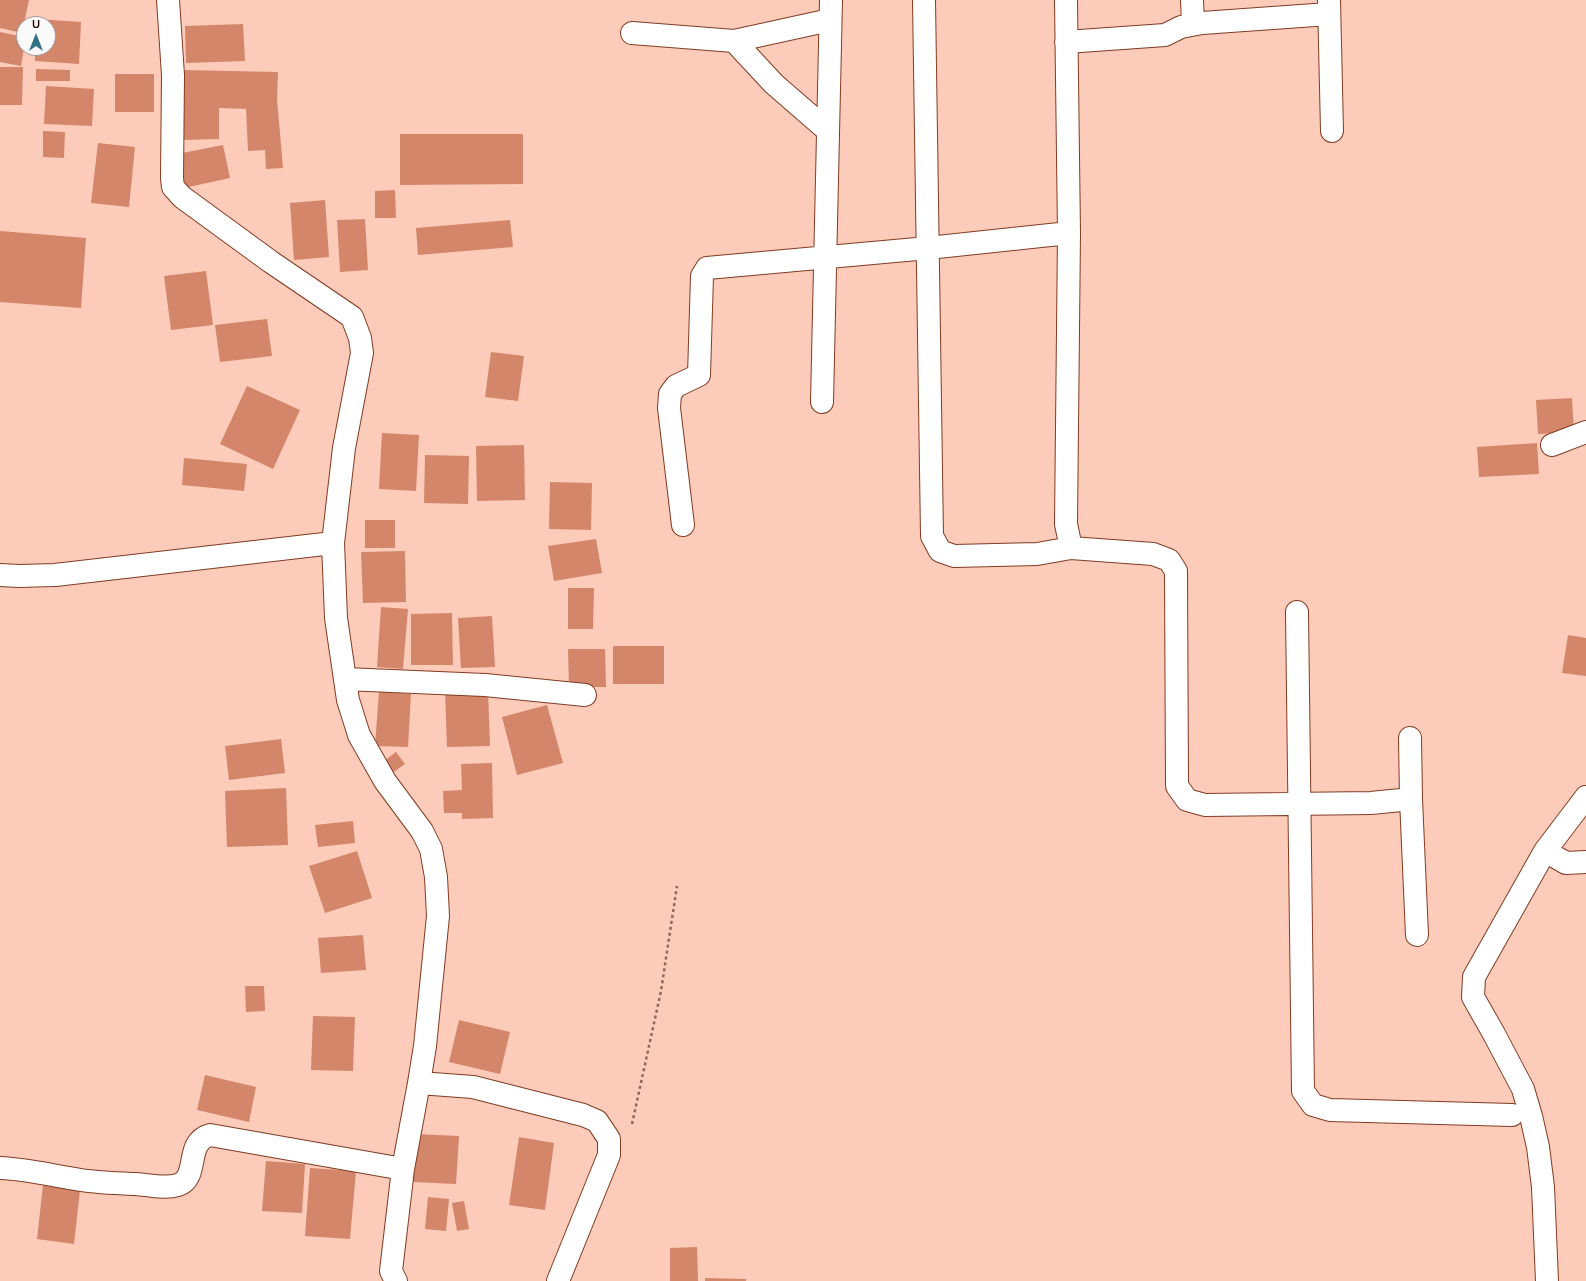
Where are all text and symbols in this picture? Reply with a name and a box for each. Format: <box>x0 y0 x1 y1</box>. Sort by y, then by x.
north arrow <box>16 16 56 56</box>
text: U <box>32 17 40 32</box>

